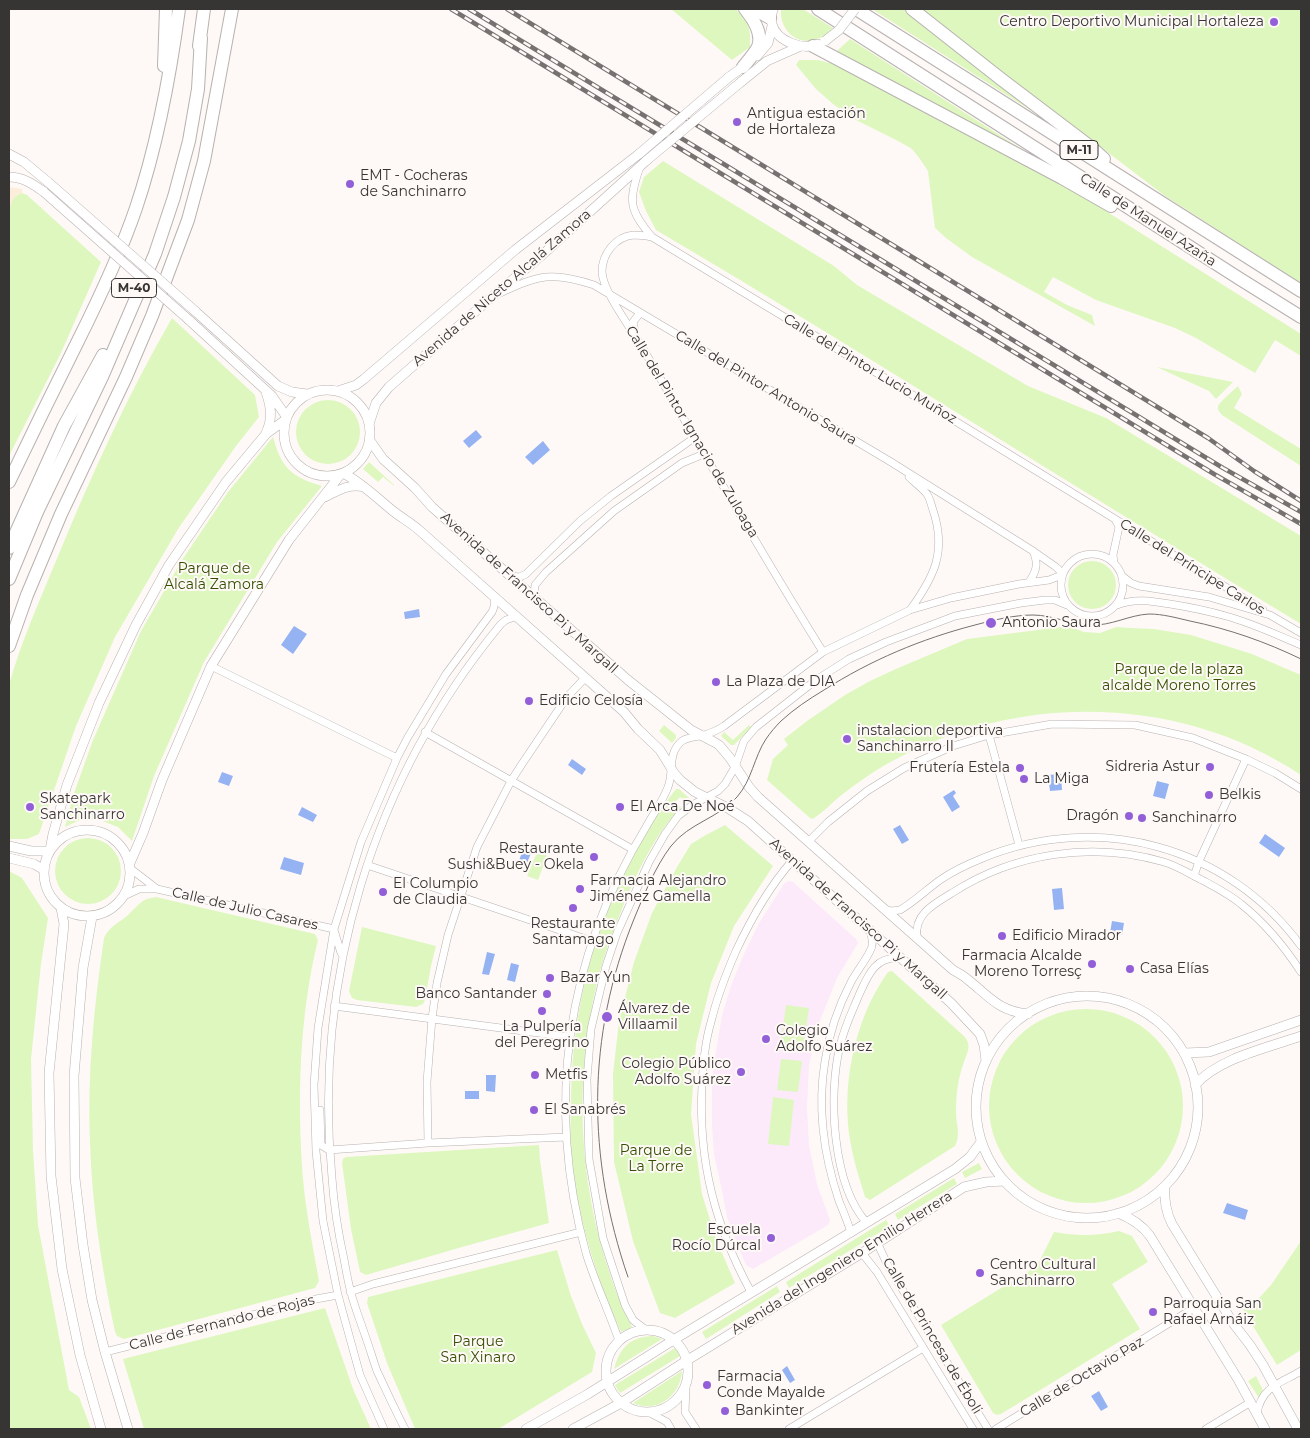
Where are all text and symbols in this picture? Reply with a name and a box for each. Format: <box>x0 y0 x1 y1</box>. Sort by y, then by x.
place label: Centro Deportivo Municipal Hortaleza <box>1000 14 1264 30</box>
marker: Centro Deportivo Municipal Hortaleza <box>1268 16 1280 28</box>
place label: Antigua estación de Hortaleza <box>747 106 866 138</box>
marker: Antigua estación de Hortaleza <box>731 116 743 128</box>
road number: M-11 <box>1060 140 1098 160</box>
place label: EMT - Cocheras de Sanchinarro <box>360 168 468 200</box>
street label: Calle de Manuel Azaña <box>1077 170 1219 270</box>
marker: EMT - Cocheras de Sanchinarro <box>344 178 356 190</box>
street label: Avenida de Niceto Alcalá Zamora <box>409 206 595 370</box>
road number: M-40 <box>112 278 156 298</box>
street label: Calle del Pintor Lucio Muñoz <box>780 310 960 428</box>
street label: Calle del Pintor Ignacio de Zuloaga <box>622 323 762 541</box>
street label: Calle del Pintor Antonio Saura <box>672 327 860 449</box>
street label: Avenida de Francisco Pi y Margall <box>437 509 621 677</box>
street label: Calle del Príncipe Carlos <box>1116 515 1268 619</box>
park label: Parque de Alcalá Zamora <box>164 561 264 594</box>
place label: Antonio Saura <box>1002 615 1101 631</box>
marker: Antonio Saura <box>984 616 998 630</box>
park label: Parque de la plaza alcalde Moreno Torres <box>1102 662 1256 694</box>
place label: La Plaza de DIA <box>726 674 835 690</box>
marker: La Plaza de DIA <box>710 676 722 688</box>
place label: Edificio Celosía <box>539 693 643 709</box>
marker: Edificio Celosía <box>523 695 535 707</box>
place label: instalacion deportiva Sanchinarro II <box>857 723 1003 756</box>
marker: instalacion deportiva Sanchinarro II <box>841 733 853 745</box>
place label: Sidreria Astur <box>1106 759 1200 775</box>
place label: Frutería Estela <box>909 760 1010 776</box>
marker: Sidreria Astur <box>1204 761 1216 773</box>
marker: Frutería Estela <box>1014 762 1026 774</box>
place label: La Miga <box>1034 771 1089 787</box>
marker: La Miga <box>1018 773 1030 785</box>
place label: Belkis <box>1219 787 1261 803</box>
marker: Belkis <box>1203 789 1215 801</box>
place label: Skatepark Sanchinarro <box>40 791 125 824</box>
place label: El Arca De Noé <box>630 799 734 815</box>
marker: Skatepark Sanchinarro <box>24 801 36 813</box>
marker: El Arca De Noé <box>614 801 626 813</box>
place label: Dragón <box>1066 808 1119 824</box>
marker: Dragón <box>1123 810 1135 822</box>
place label: Sanchinarro <box>1152 810 1237 826</box>
marker: Sanchinarro <box>1136 812 1148 824</box>
street label: Avenida de Francisco Pi y Margall <box>766 835 950 1003</box>
place label: Restaurante Sushi&Buey - Okela <box>448 841 584 874</box>
marker: Restaurante Sushi&Buey - Okela <box>588 851 600 863</box>
place label: Farmacia Alejandro Jiménez Gamella <box>590 873 726 906</box>
place label: El Columpio de Claudia <box>393 876 478 909</box>
marker: Farmacia Alejandro Jiménez Gamella <box>574 883 586 895</box>
street label: Calle de Julio Casares <box>170 884 320 934</box>
marker: El Columpio de Claudia <box>377 886 389 898</box>
marker: Restaurante Santamago <box>567 902 579 914</box>
place label: Restaurante Santamago <box>530 916 616 949</box>
place label: Edificio Mirador <box>1012 928 1121 944</box>
marker: Edificio Mirador <box>996 930 1008 942</box>
place label: Farmacia Alcalde Moreno Torresç <box>961 948 1082 980</box>
marker: Farmacia Alcalde Moreno Torresç <box>1086 958 1098 970</box>
place label: Casa Elías <box>1140 961 1209 977</box>
marker: Casa Elías <box>1124 963 1136 975</box>
place label: Bazar Yun <box>560 970 631 986</box>
marker: Bazar Yun <box>544 972 556 984</box>
place label: Banco Santander <box>415 986 537 1002</box>
marker: Banco Santander <box>541 988 553 1000</box>
place label: Álvarez de Villaamil <box>618 1001 690 1034</box>
marker: La Pulpería del Peregrino <box>536 1005 548 1017</box>
marker: Álvarez de Villaamil <box>600 1010 614 1024</box>
place label: La Pulpería del Peregrino <box>495 1019 589 1052</box>
place label: Colegio Adolfo Suárez <box>776 1023 872 1056</box>
marker: Colegio Adolfo Suárez <box>760 1033 772 1045</box>
place label: Colegio Público Adolfo Suárez <box>622 1056 731 1088</box>
marker: Colegio Público Adolfo Suárez <box>735 1066 747 1078</box>
place label: Metfis <box>545 1067 588 1083</box>
marker: Metfis <box>529 1069 541 1081</box>
place label: El Sanabrés <box>544 1102 626 1118</box>
marker: El Sanabrés <box>528 1104 540 1116</box>
park label: Parque de La Torre <box>620 1143 692 1176</box>
street label: Avenida del Ingeniero Emilio Herrera <box>728 1188 956 1338</box>
place label: Escuela Rocío Dúrcal <box>672 1222 761 1254</box>
marker: Escuela Rocío Dúrcal <box>765 1232 777 1244</box>
street label: Calle de Princesa de Éboli <box>879 1255 985 1417</box>
place label: Centro Cultural Sanchinarro <box>990 1257 1096 1290</box>
marker: Centro Cultural Sanchinarro <box>974 1267 986 1279</box>
street label: Calle de Fernando de Rojas <box>128 1292 316 1354</box>
place label: Parroquia San Rafael Arnáiz <box>1163 1296 1262 1328</box>
marker: Parroquia San Rafael Arnáiz <box>1147 1306 1159 1318</box>
street label: Calle de Octavio Paz <box>1017 1333 1147 1421</box>
park label: Parque San Xinaro <box>441 1334 515 1366</box>
place label: Farmacia Conde Mayalde <box>717 1369 825 1401</box>
marker: Farmacia Conde Mayalde <box>701 1379 713 1391</box>
place label: Bankinter <box>735 1403 804 1419</box>
marker: Bankinter <box>719 1405 731 1417</box>

